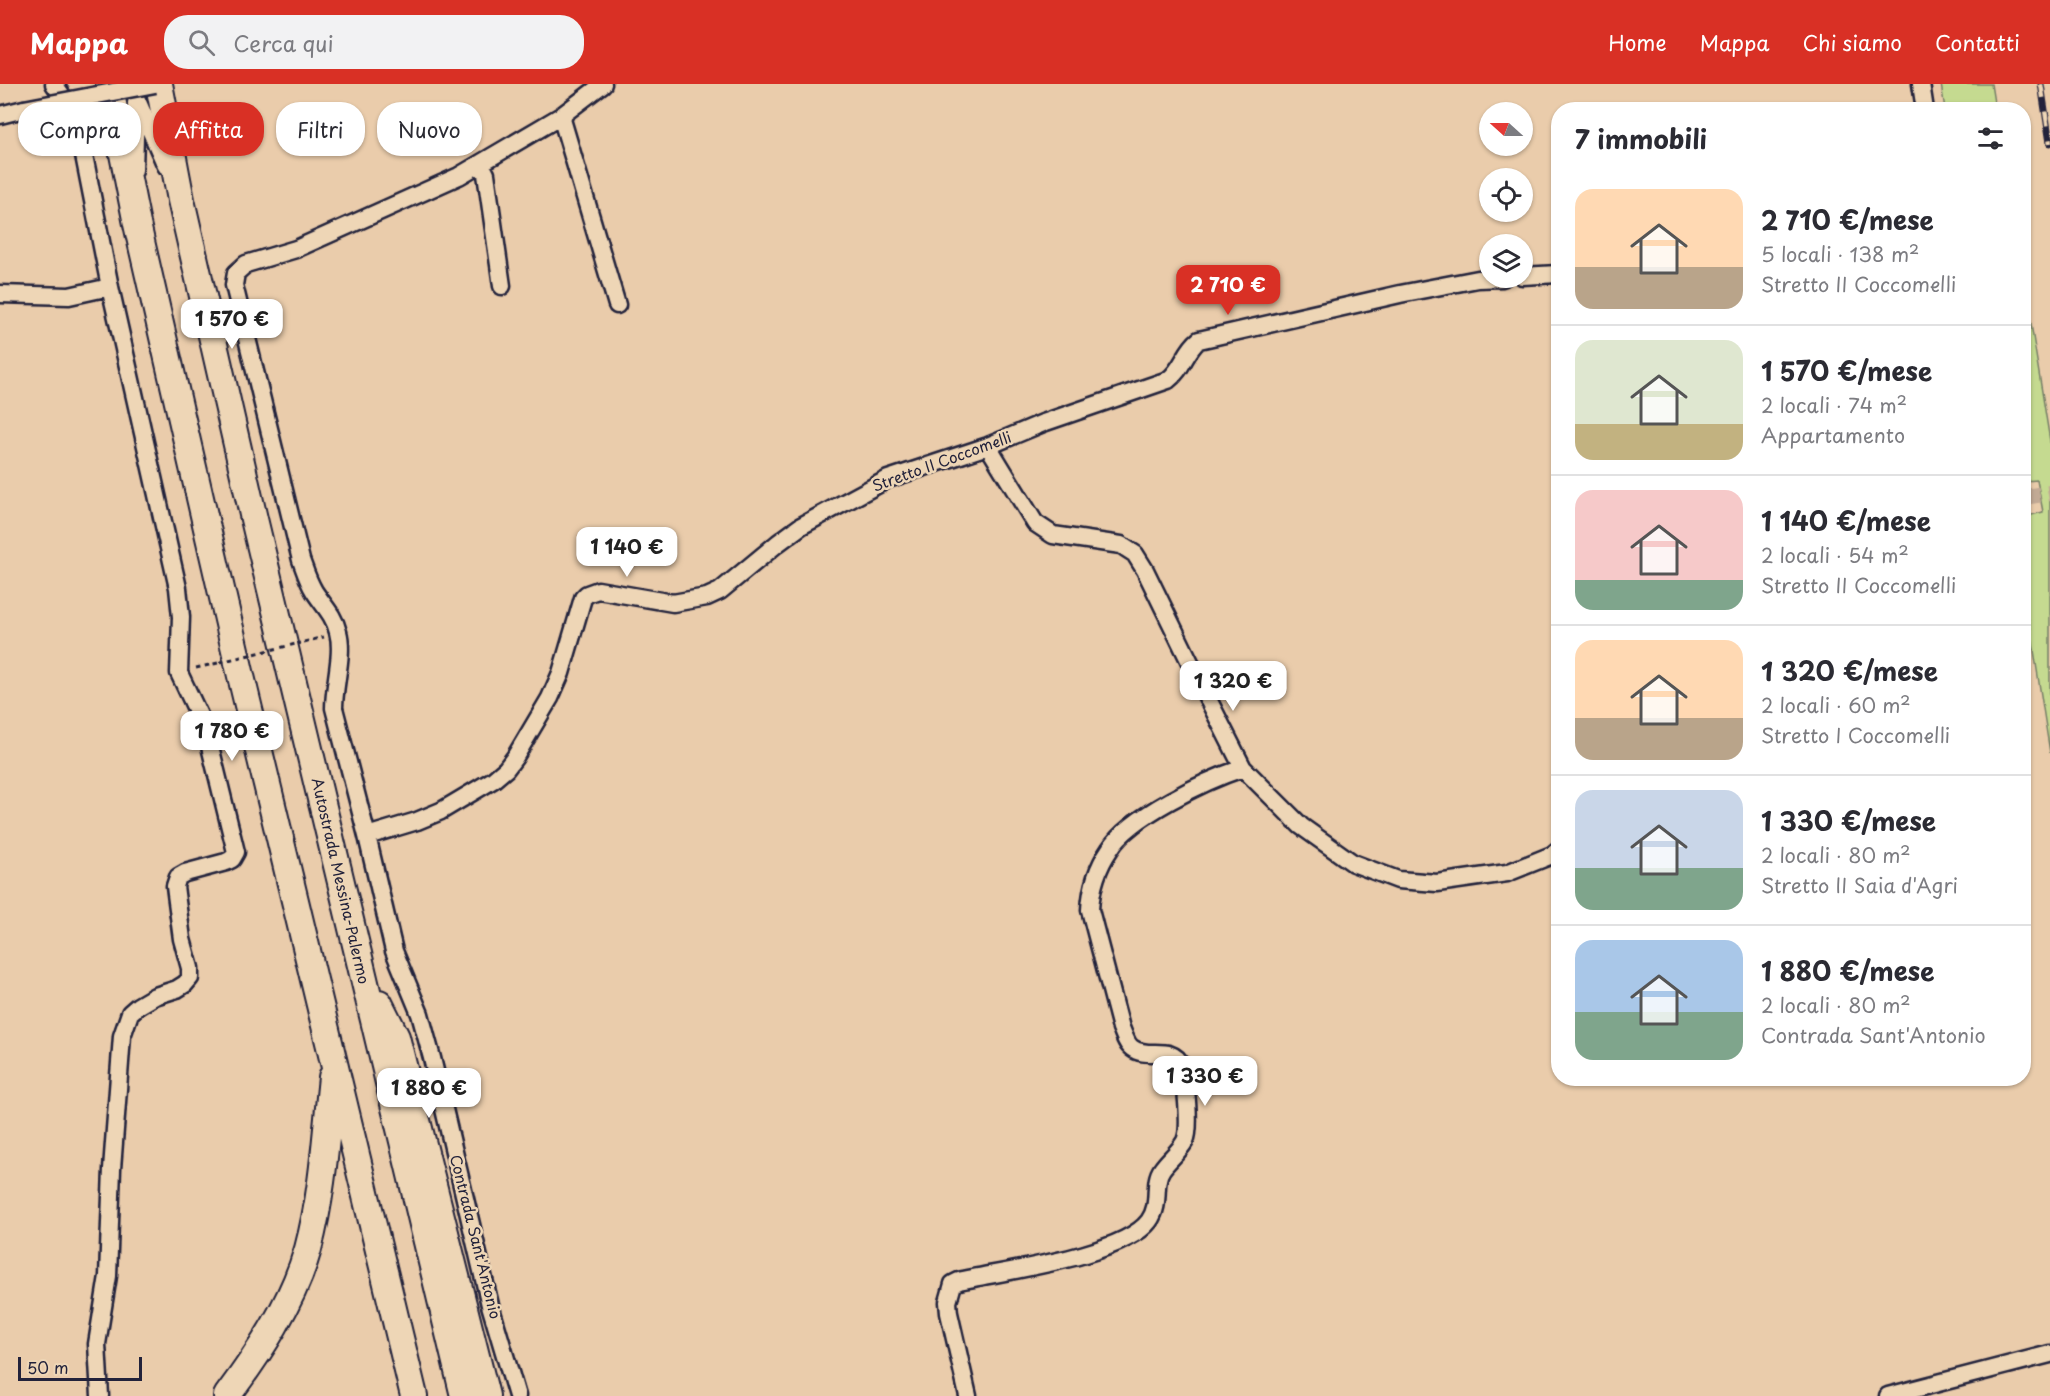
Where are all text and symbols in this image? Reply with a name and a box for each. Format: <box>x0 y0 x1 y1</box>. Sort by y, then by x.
search box <box>164 15 584 69</box>
text: Mappa <box>30 21 128 64</box>
icon: search <box>185 26 218 59</box>
text: Cerca qui <box>233 26 334 59</box>
text: Home <box>1608 26 1667 58</box>
text: Mappa <box>1700 26 1770 58</box>
text: Chi siamo <box>1803 26 1902 58</box>
text: Contatti <box>1935 26 2020 58</box>
chip: Compra <box>18 102 141 156</box>
chip: Affitta <box>153 102 264 156</box>
chip: Filtri <box>276 102 365 156</box>
chip: Nuovo <box>377 102 482 156</box>
north arrow <box>1479 102 1533 156</box>
map controls <box>1479 102 1533 288</box>
text: 7 immobili <box>1575 119 1707 158</box>
icon: filters <box>1974 122 2007 155</box>
button: locate <box>1479 168 1533 222</box>
text: 2 710 €/mese <box>1761 200 1934 239</box>
icon: home <box>1623 213 1695 285</box>
button: layers <box>1479 234 1533 288</box>
text: 5 locali · 138 m² <box>1761 239 1919 269</box>
pin: 2 710 € <box>1173 265 1283 316</box>
text: 2 710 € <box>1190 269 1266 299</box>
text: Stretto II Coccomelli <box>1761 269 1956 299</box>
pin: 1 570 € <box>177 299 287 350</box>
text: 1 570 € <box>195 303 269 333</box>
text: 1 570 €/mese <box>1761 351 1932 390</box>
icon: home <box>1623 364 1695 436</box>
text: 2 locali · 74 m² <box>1761 390 1907 420</box>
text: Appartamento <box>1761 420 1905 450</box>
street label: Stretto II Coccomelli <box>869 425 1014 496</box>
text: 1 140 €/mese <box>1761 501 1931 540</box>
icon: home <box>1623 514 1695 586</box>
pin: 1 140 € <box>572 527 682 578</box>
text: 1 140 € <box>590 531 664 561</box>
text: 2 locali · 54 m² <box>1761 540 1909 570</box>
text: Stretto II Coccomelli <box>1761 570 1956 600</box>
text: 1 320 €/mese <box>1761 651 1938 690</box>
pin: 1 320 € <box>1178 661 1288 712</box>
icon: home <box>1623 664 1695 736</box>
text: 1 320 € <box>1194 665 1272 695</box>
text: 2 locali · 60 m² <box>1761 690 1911 720</box>
pin: 1 780 € <box>177 711 287 762</box>
text: 1 780 € <box>194 715 270 745</box>
text: Stretto I Coccomelli <box>1761 720 1950 750</box>
street label: Autostrada Messina-Palermo <box>307 775 376 986</box>
text: 1 330 €/mese <box>1761 801 1936 840</box>
icon: home <box>1623 814 1695 886</box>
text: 2 locali · 80 m² <box>1761 840 1911 870</box>
text: Stretto II Saia d'Agri <box>1761 870 1958 900</box>
text: 1 880 €/mese <box>1761 951 1934 990</box>
icon: home <box>1623 964 1695 1036</box>
text: 2 locali · 80 m² <box>1761 990 1911 1020</box>
text: Contrada Sant'Antonio <box>1761 1020 1986 1050</box>
pin: 1 330 € <box>1150 1056 1260 1107</box>
text: 1 330 € <box>1166 1060 1244 1090</box>
pin: 1 880 € <box>374 1068 484 1119</box>
text: 1 880 € <box>391 1072 467 1102</box>
street label: Contrada Sant'Antonio <box>445 1152 508 1321</box>
scale bar <box>18 1354 142 1382</box>
text: 50 m <box>27 1355 68 1379</box>

